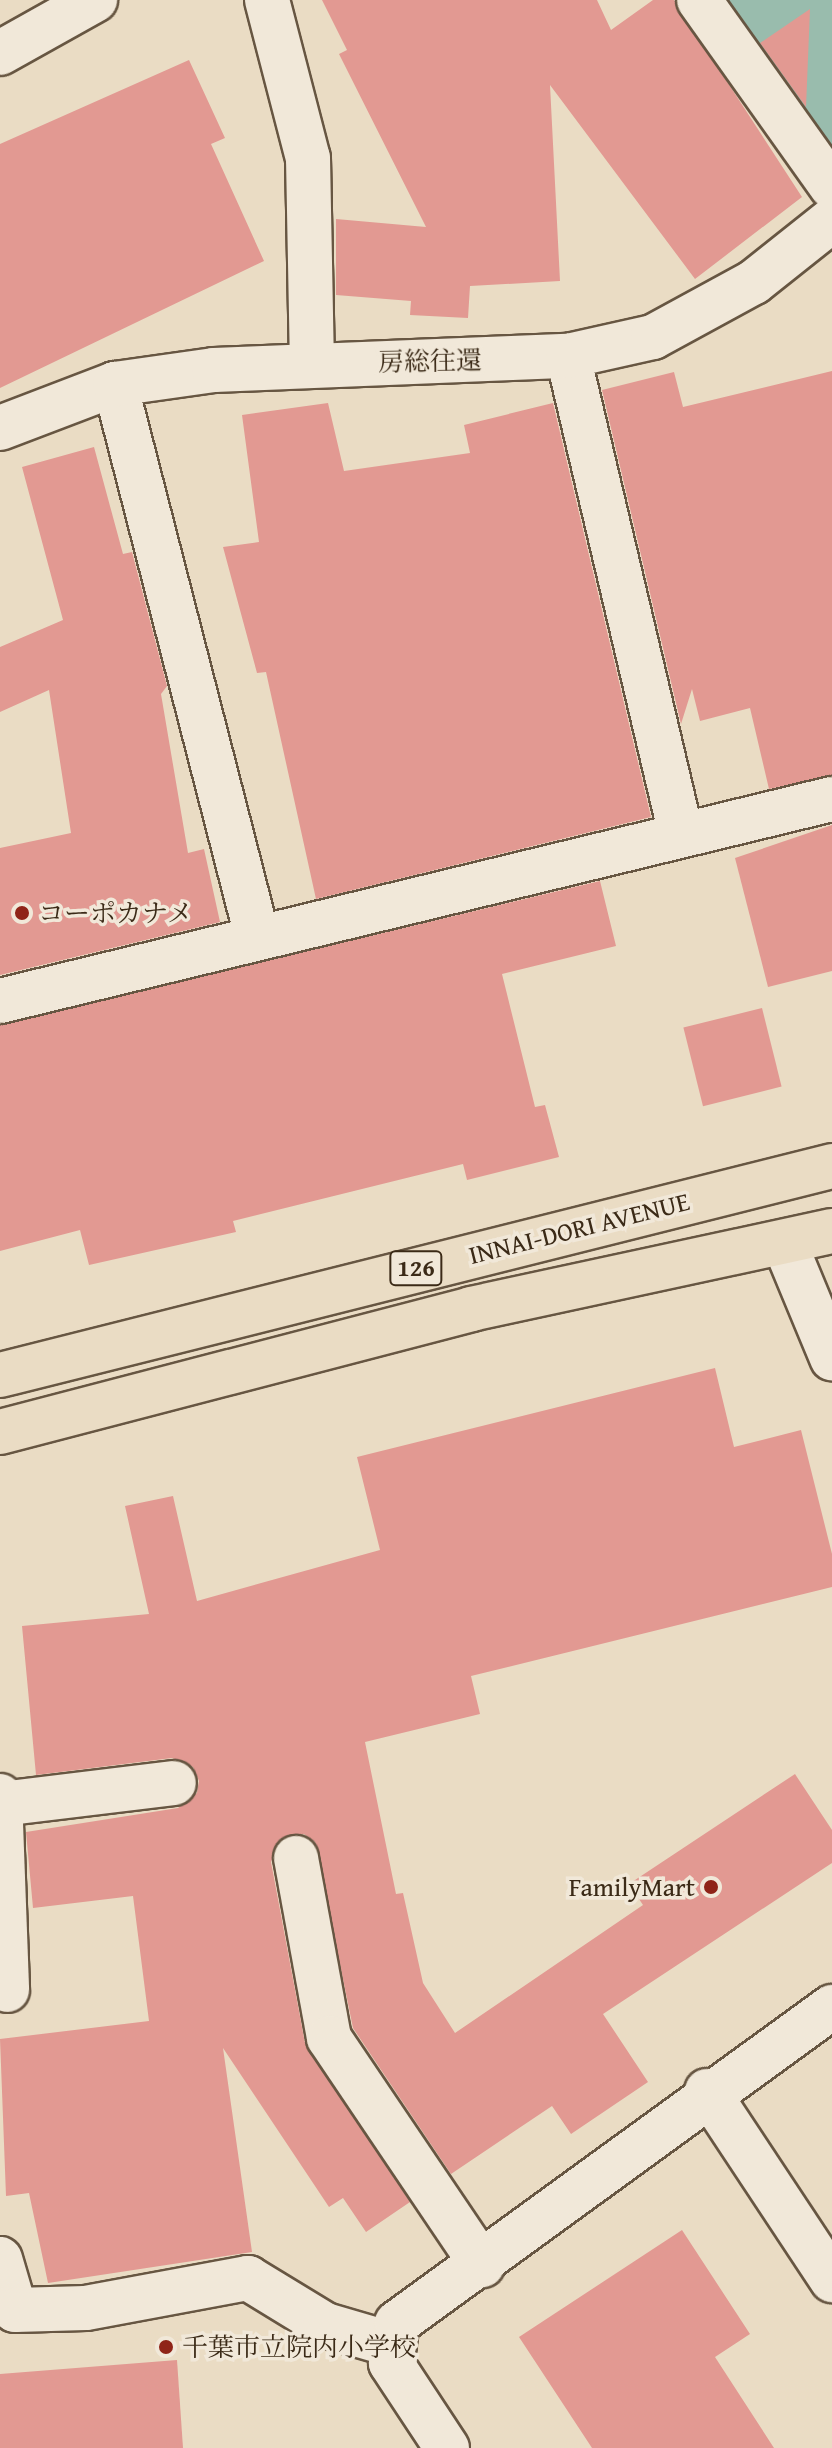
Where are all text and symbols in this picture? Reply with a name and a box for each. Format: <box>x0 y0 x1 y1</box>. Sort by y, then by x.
street label: 房総往還 <box>378 344 482 378</box>
place label: コーポカナメ <box>38 897 194 929</box>
marker: コーポカナメ <box>13 904 31 922</box>
street label: INNAI-DORI AVENUE <box>466 1186 692 1270</box>
road number: 126 <box>388 1248 444 1288</box>
place label: FamilyMart <box>569 1871 695 1903</box>
marker: FamilyMart <box>702 1878 720 1896</box>
place label: 千葉市立院内小学校 <box>182 2331 416 2363</box>
marker: 千葉市立院内小学校 <box>157 2338 175 2356</box>

